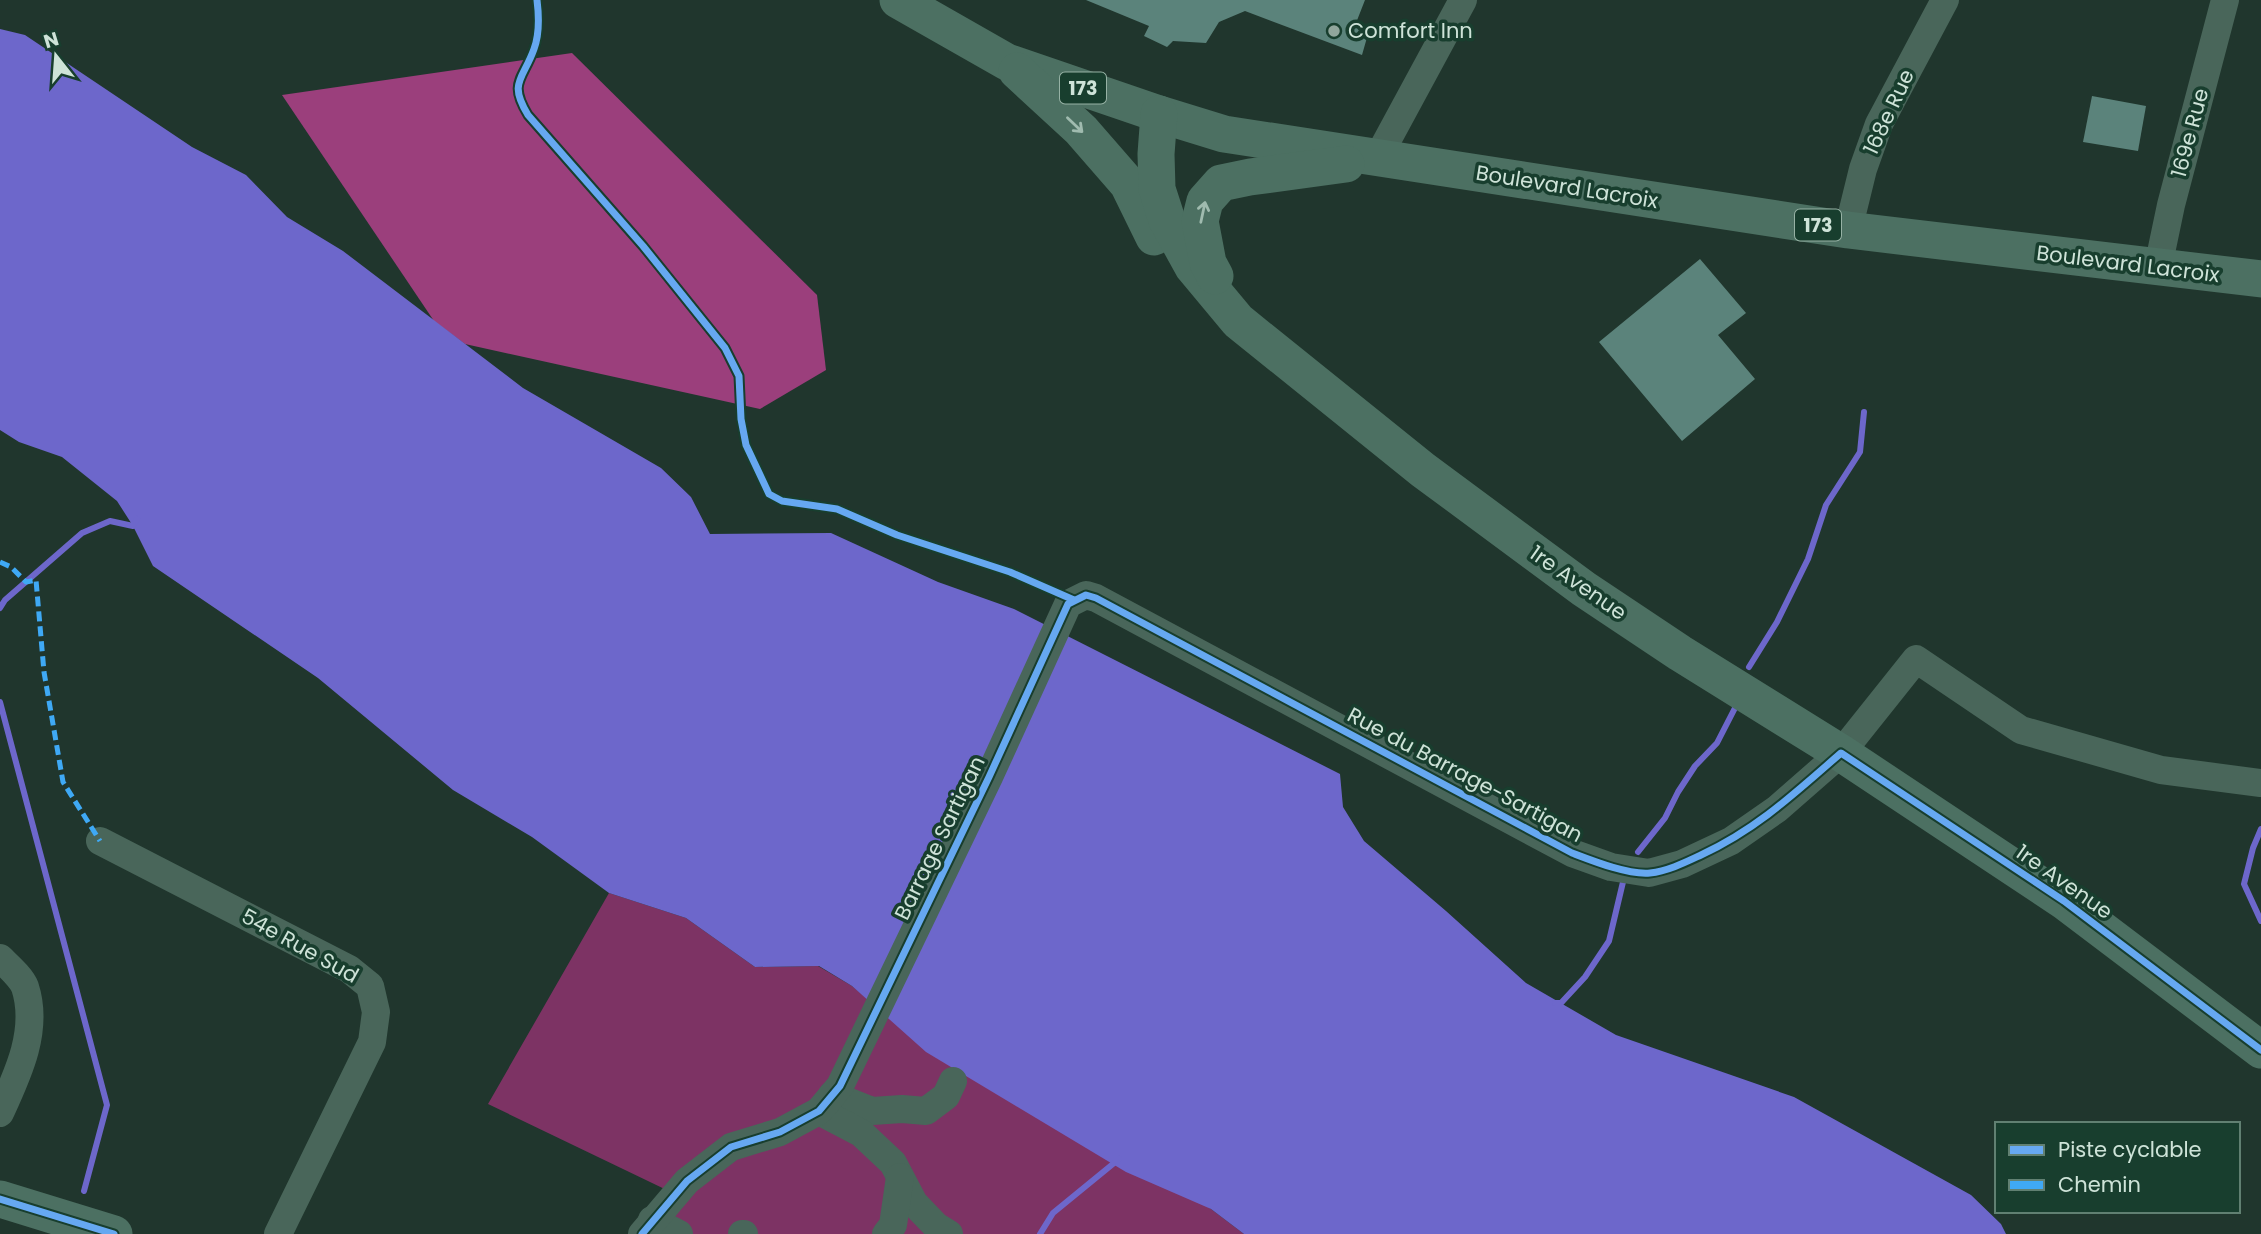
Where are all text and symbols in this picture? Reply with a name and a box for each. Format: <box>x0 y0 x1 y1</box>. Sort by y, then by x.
place label: Comfort Inn <box>1348 16 1473 45</box>
north arrow <box>21 21 91 91</box>
marker: Comfort Inn <box>1326 23 1342 39</box>
text: N <box>40 25 62 55</box>
street label: 168e Rue <box>1856 64 1921 159</box>
road number: 173 <box>1060 72 1106 104</box>
street label: 169e Rue <box>2164 85 2215 181</box>
one-way arrow <box>1066 116 1083 133</box>
street label: Boulevard Lacroix <box>1474 158 1660 215</box>
one-way arrow <box>1197 201 1211 224</box>
road number: 173 <box>1795 210 1841 241</box>
street label: Boulevard Lacroix <box>2035 238 2221 289</box>
street label: 1re Avenue <box>1524 539 1632 627</box>
street label: Rue du Barrage-Sartigan <box>1342 700 1588 849</box>
street label: Barrage Sartigan <box>887 751 992 924</box>
street label: 1re Avenue <box>2010 838 2118 926</box>
street label: 54e Rue Sud <box>236 901 364 990</box>
legend <box>1995 1122 2240 1213</box>
text: Piste cyclable <box>2058 1135 2202 1164</box>
text: Chemin <box>2058 1170 2141 1199</box>

